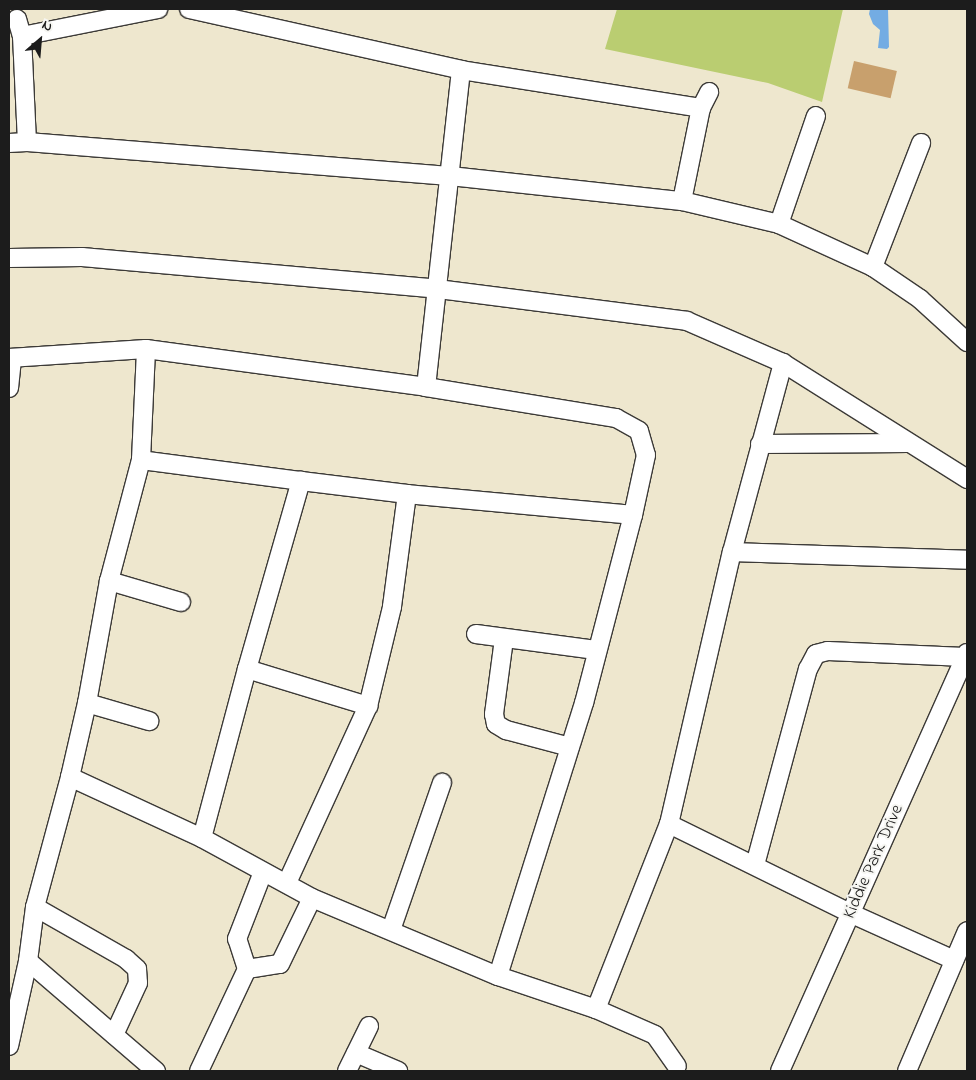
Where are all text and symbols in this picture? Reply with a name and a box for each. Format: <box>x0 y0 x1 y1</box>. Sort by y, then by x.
north arrow <box>15 15 65 65</box>
text: N <box>38 15 56 38</box>
street label: Kiddie Park Drive <box>839 802 909 922</box>

